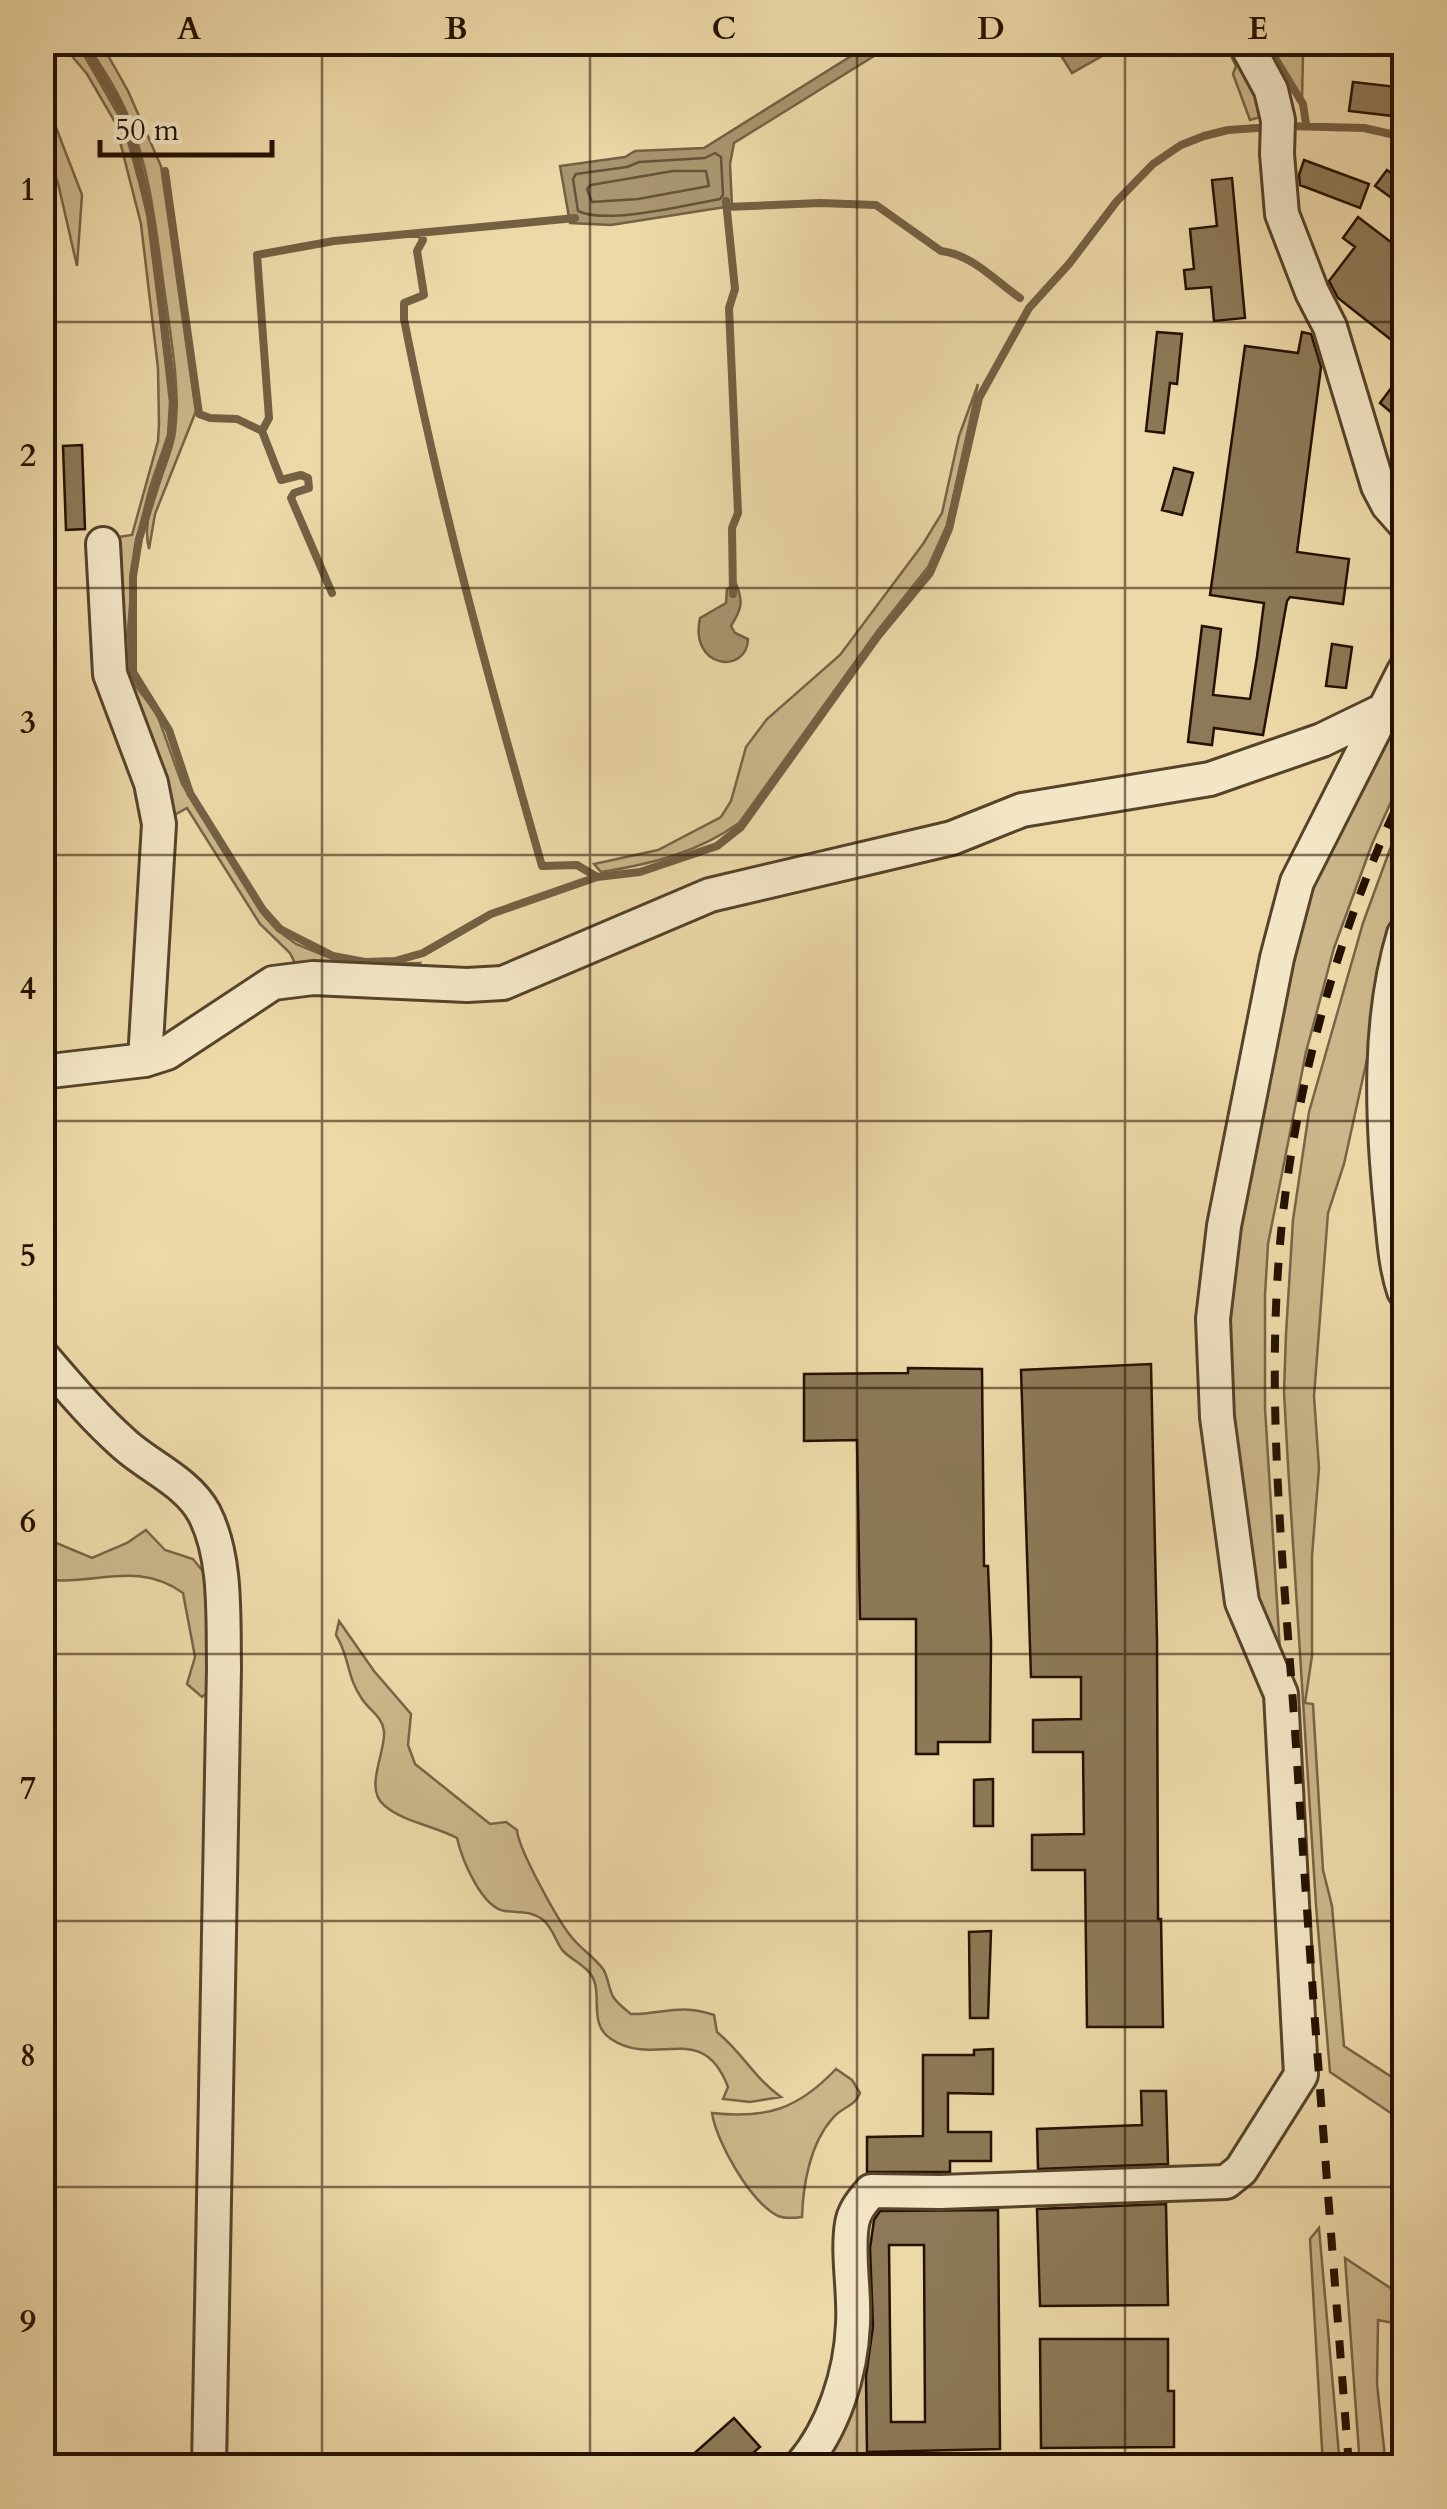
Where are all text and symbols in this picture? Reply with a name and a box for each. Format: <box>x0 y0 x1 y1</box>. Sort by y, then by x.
text: A <box>177 7 201 51</box>
text: B <box>444 7 468 51</box>
text: C <box>712 7 736 51</box>
text: D <box>977 7 1005 51</box>
text: E <box>1248 7 1268 51</box>
scale bar <box>100 95 272 157</box>
text: 50 m <box>115 110 180 151</box>
text: 1 <box>20 168 36 212</box>
text: 2 <box>20 434 36 478</box>
text: 3 <box>20 701 36 745</box>
text: 4 <box>20 967 36 1011</box>
text: 5 <box>20 1234 36 1278</box>
text: 6 <box>20 1500 36 1544</box>
text: 7 <box>20 1767 36 1811</box>
text: 8 <box>20 2034 36 2078</box>
text: 9 <box>20 2300 36 2344</box>

